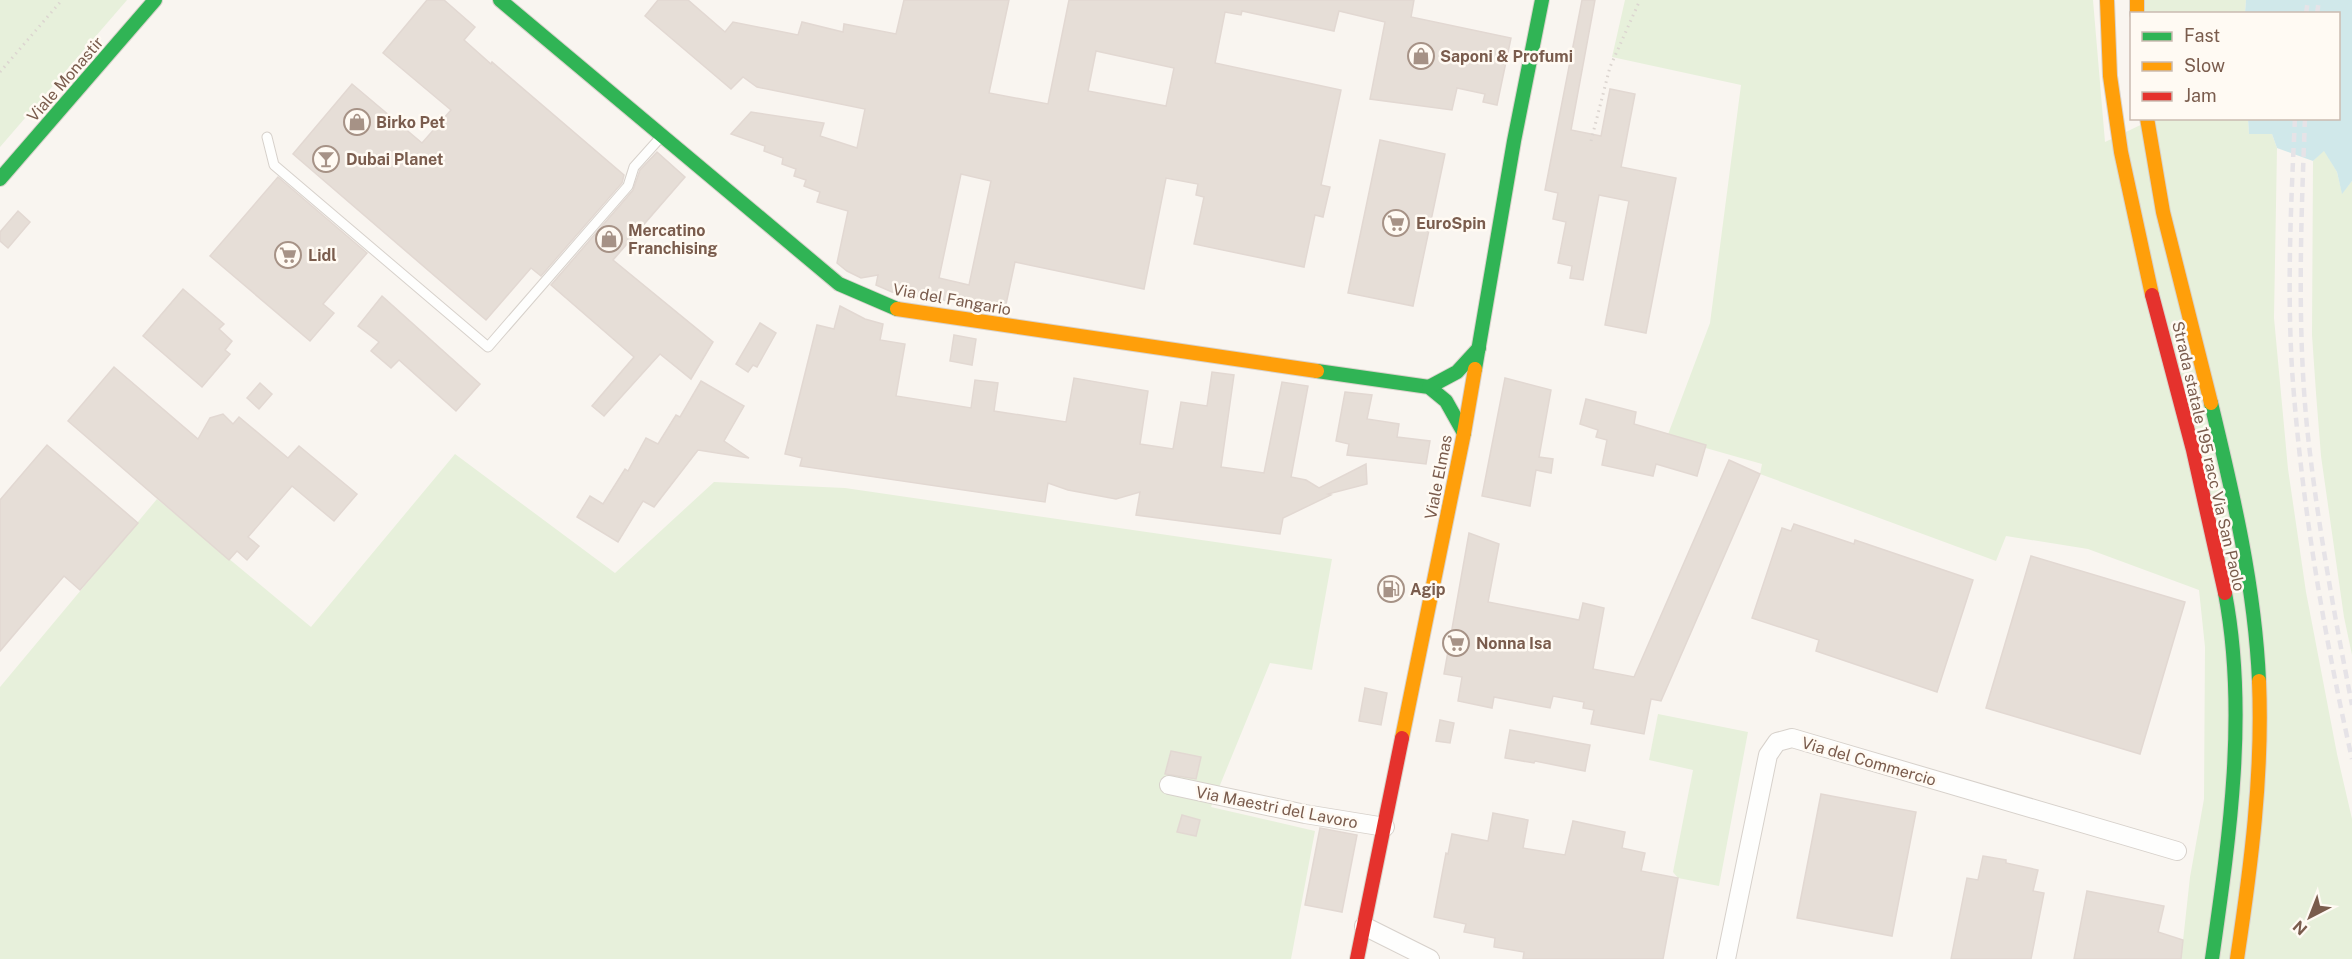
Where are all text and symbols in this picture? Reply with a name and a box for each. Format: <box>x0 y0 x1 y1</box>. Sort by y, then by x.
legend <box>2130 12 2340 120</box>
text: Fast <box>2184 25 2220 46</box>
street label: Viale Monastir <box>23 33 107 126</box>
shop icon: Saponi & Profumi <box>1406 41 1436 71</box>
place label: Saponi & Profumi <box>1440 47 1573 66</box>
text: Slow <box>2184 55 2225 76</box>
text: Jam <box>2184 85 2217 106</box>
shop icon: Birko Pet <box>342 107 372 137</box>
place label: Birko Pet <box>376 113 446 132</box>
bar icon: Dubai Planet <box>311 144 341 174</box>
place label: Dubai Planet <box>346 150 444 169</box>
supermarket icon: EuroSpin <box>1381 208 1411 238</box>
place label: EuroSpin <box>1416 214 1486 233</box>
place label: Mercatino Franchising <box>628 221 718 258</box>
shop icon: Mercatino Franchising <box>594 224 624 254</box>
supermarket icon: Lidl <box>273 240 303 270</box>
place label: Lidl <box>308 246 337 265</box>
street label: Via del Fangario <box>891 280 1013 319</box>
street label: Strada statale 195 racc Via San Paolo <box>2168 319 2249 593</box>
street label: Viale Elmas <box>1421 433 1456 521</box>
fuel station icon: Agip <box>1376 574 1406 604</box>
place label: Agip <box>1410 580 1446 599</box>
supermarket icon: Nonna Isa <box>1441 628 1471 658</box>
place label: Nonna Isa <box>1476 634 1552 653</box>
street label: Via del Commercio <box>1799 733 1938 790</box>
street label: Via Maestri del Lavoro <box>1194 782 1359 833</box>
north arrow <box>2280 887 2340 947</box>
text: N <box>2289 917 2311 939</box>

